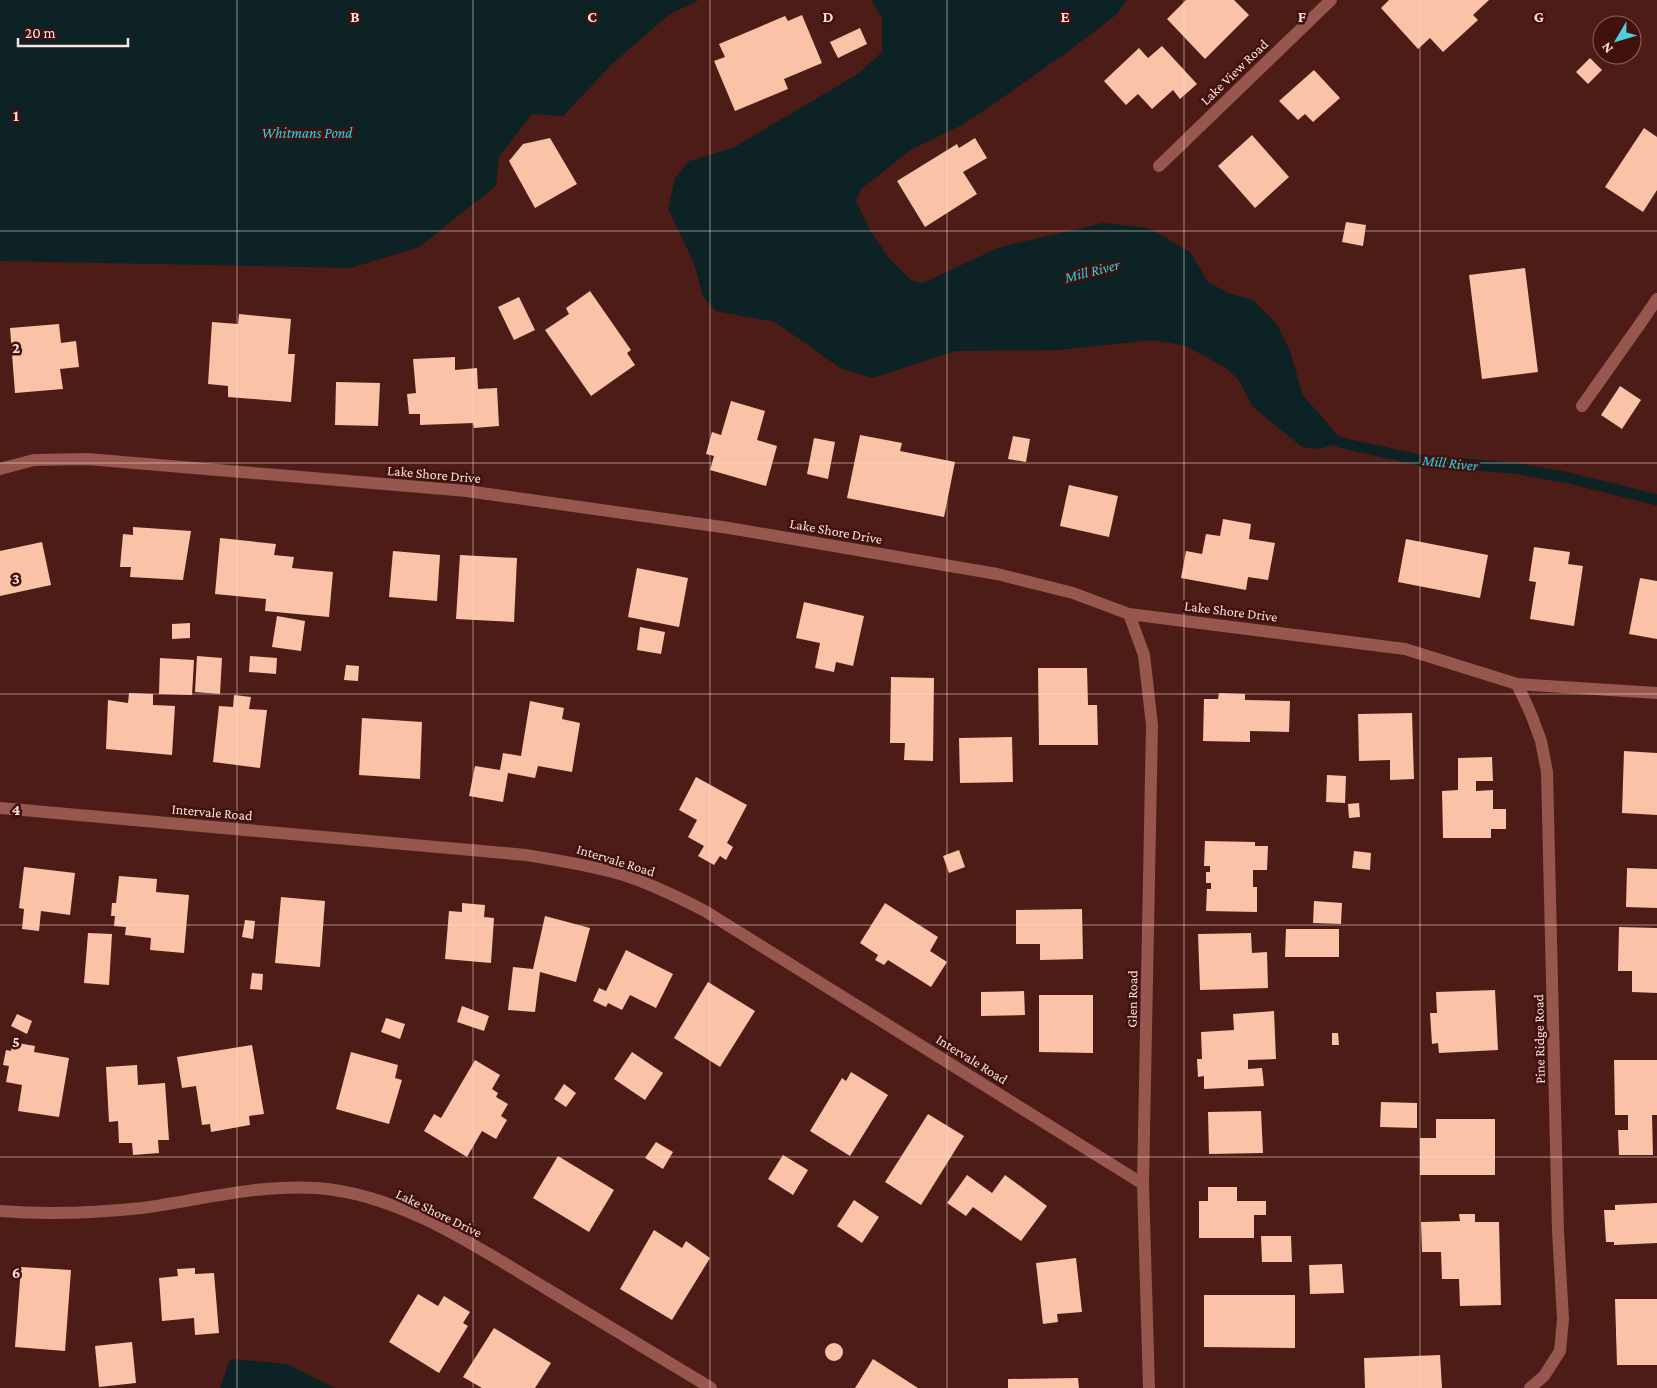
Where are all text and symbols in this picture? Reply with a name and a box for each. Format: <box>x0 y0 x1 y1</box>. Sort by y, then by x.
text: B <box>350 8 360 25</box>
text: C <box>587 8 597 25</box>
text: D <box>822 8 834 25</box>
text: E <box>1060 8 1070 25</box>
text: F <box>1298 8 1307 25</box>
text: G <box>1534 8 1544 25</box>
scale bar <box>18 15 128 47</box>
north arrow <box>1592 15 1642 65</box>
text: 20 m <box>25 25 56 41</box>
street label: Lake View Road <box>1197 35 1272 108</box>
text: N <box>1597 39 1616 57</box>
text: 1 <box>13 107 19 124</box>
water label: Whitmans Pond <box>262 125 353 141</box>
water label: Mill River <box>1062 256 1122 286</box>
text: 2 <box>12 339 20 356</box>
water label: Mill River <box>1420 452 1479 474</box>
street label: Lake Shore Drive <box>387 462 481 486</box>
street label: Lake Shore Drive <box>788 515 884 547</box>
text: 3 <box>12 570 20 587</box>
street label: Lake Shore Drive <box>1183 597 1279 625</box>
street label: Intervale Road <box>171 800 254 824</box>
text: 4 <box>12 801 21 818</box>
street label: Intervale Road <box>575 840 658 880</box>
street label: Glen Road <box>1124 970 1141 1028</box>
street label: Pine Ridge Road <box>1530 993 1548 1084</box>
street label: Intervale Road <box>933 1031 1011 1088</box>
text: 5 <box>12 1033 20 1050</box>
street label: Lake Shore Drive <box>393 1185 485 1241</box>
text: 6 <box>12 1264 20 1281</box>

